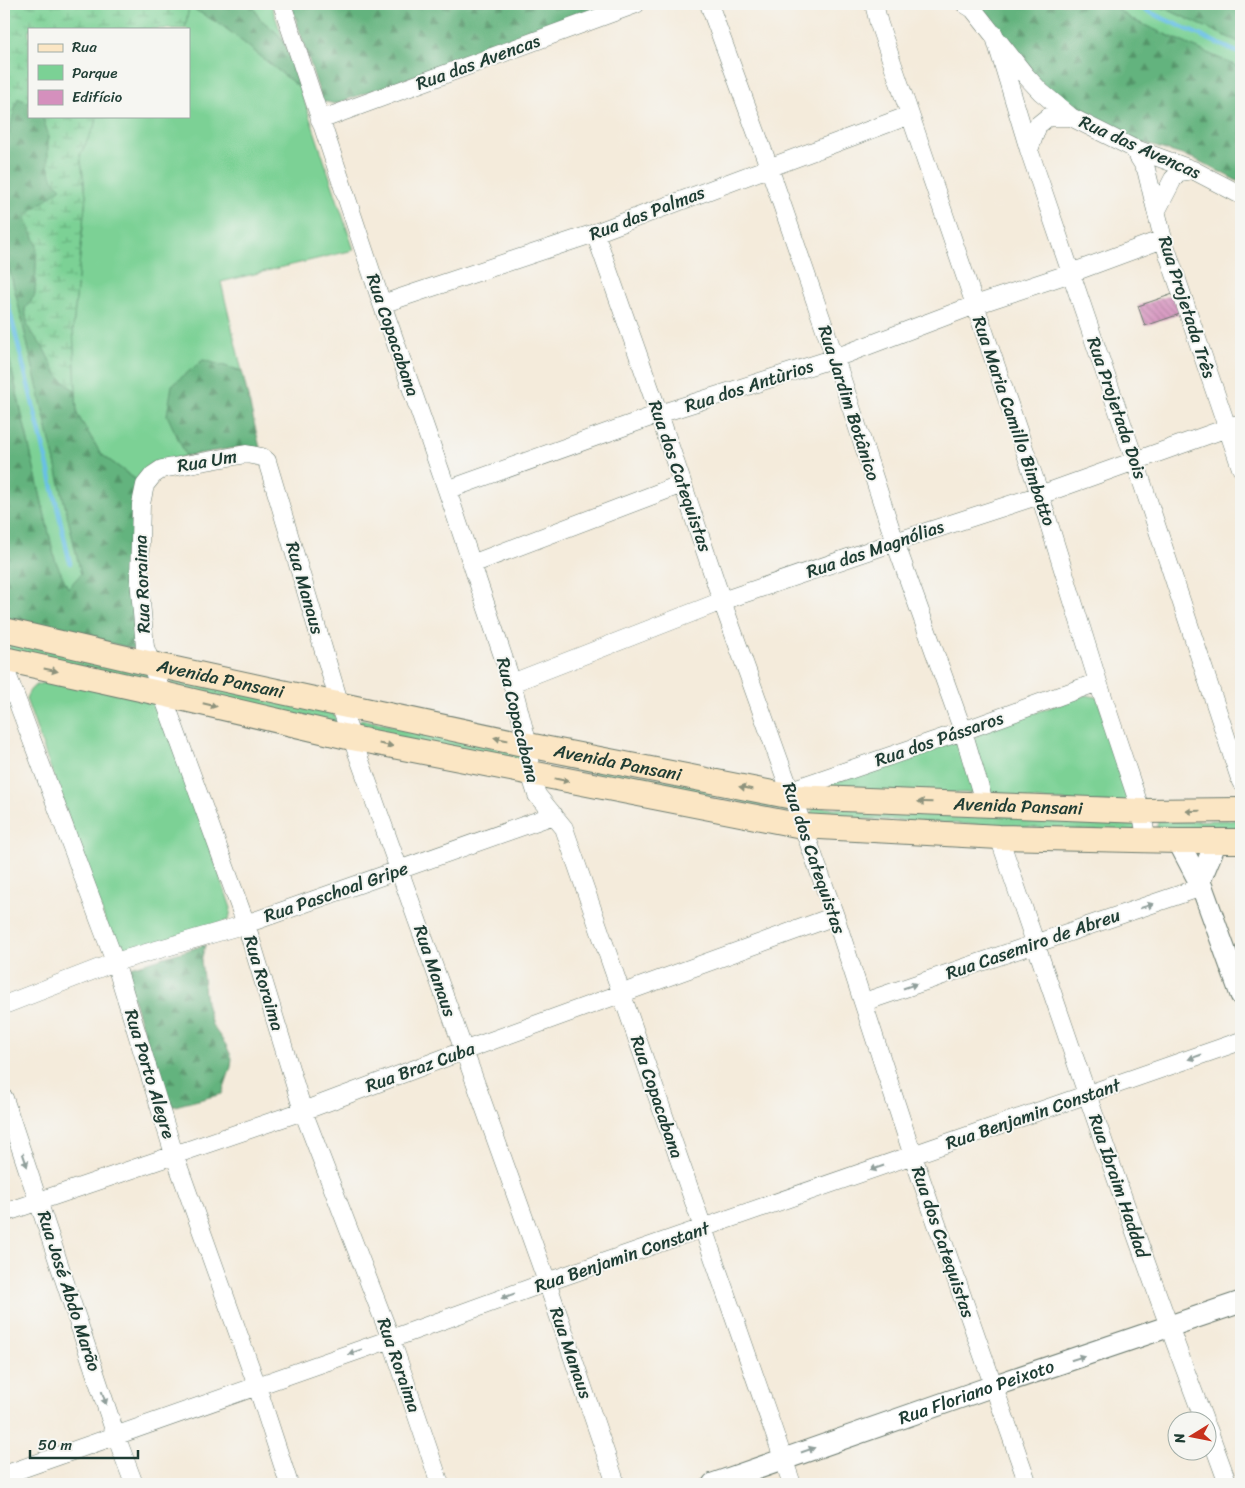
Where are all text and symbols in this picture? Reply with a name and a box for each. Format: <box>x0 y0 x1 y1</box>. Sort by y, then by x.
street label: Rua das Avencas <box>411 24 545 99</box>
legend <box>28 28 190 118</box>
text: Rua <box>72 34 97 60</box>
text: Parque <box>72 60 117 86</box>
text: Edifício <box>72 84 123 110</box>
street label: Rua das Avencas <box>1074 106 1207 188</box>
street label: Rua das Palmas <box>584 176 710 250</box>
street label: Rua Projetada Três <box>1149 232 1225 383</box>
street label: Rua Copacabana <box>357 269 429 401</box>
street label: Rua Maria Camillo Bimbatto <box>963 312 1065 530</box>
street label: Rua Jardim Botânico <box>809 321 889 485</box>
street label: Rua Projetada Dois <box>1078 332 1157 484</box>
street label: Rua dos Antùrios <box>681 350 818 422</box>
street label: Rua dos Catequistas <box>639 396 721 557</box>
street label: Rua Um <box>175 440 240 482</box>
street label: Rua das Magnólias <box>802 510 949 588</box>
street label: Rua Roraima <box>124 534 160 634</box>
street label: Rua Manaus <box>276 538 334 639</box>
street label: Avenida Pansani <box>153 649 288 708</box>
street label: Rua Copacabana <box>487 654 549 786</box>
one-way arrow <box>44 666 60 674</box>
one-way arrow <box>203 701 218 709</box>
street label: Rua dos Pássaros <box>870 702 1008 776</box>
street label: Avenida Pansani <box>550 734 685 791</box>
one-way arrow <box>492 735 508 743</box>
one-way arrow <box>378 741 394 749</box>
one-way arrow <box>555 776 571 784</box>
street label: Rua dos Catequistas <box>773 778 855 939</box>
one-way arrow <box>738 783 754 791</box>
street label: Avenida Pansani <box>952 787 1084 825</box>
one-way arrow <box>917 798 933 806</box>
one-way arrow <box>1184 807 1200 815</box>
street label: Rua Paschoal Gripe <box>259 852 413 932</box>
street label: Rua Casemiro de Abreu <box>941 899 1125 989</box>
one-way arrow <box>1139 902 1154 909</box>
street label: Rua Manaus <box>404 921 466 1022</box>
street label: Rua Roraima <box>234 931 294 1035</box>
one-way arrow <box>903 982 918 990</box>
street label: Rua Porto Alegre <box>115 1005 185 1143</box>
street label: Rua Copacabana <box>621 1031 693 1163</box>
street label: Rua Braz Cuba <box>361 1032 480 1102</box>
one-way arrow <box>1187 1053 1202 1061</box>
street label: Rua Benjamin Constant <box>941 1069 1126 1159</box>
street label: Rua Ibraim Haddad <box>1079 1110 1159 1264</box>
one-way arrow <box>22 1153 29 1168</box>
street label: Rua dos Catequistas <box>902 1162 984 1323</box>
one-way arrow <box>869 1165 884 1173</box>
street label: Rua José Abdo Marão <box>28 1206 110 1376</box>
street label: Rua Benjamin Constant <box>530 1212 715 1302</box>
one-way arrow <box>500 1292 515 1300</box>
street label: Rua Manaus <box>540 1303 602 1404</box>
street label: Rua Roraima <box>368 1313 430 1417</box>
one-way arrow <box>348 1348 363 1356</box>
street label: Rua Floriano Peixoto <box>894 1350 1059 1434</box>
one-way arrow <box>1071 1354 1086 1362</box>
one-way arrow <box>101 1390 108 1405</box>
north arrow <box>1168 1410 1218 1460</box>
scale bar <box>30 1428 138 1460</box>
text: N <box>1166 1431 1193 1446</box>
text: 50 m <box>38 1432 73 1458</box>
one-way arrow <box>801 1446 816 1454</box>

